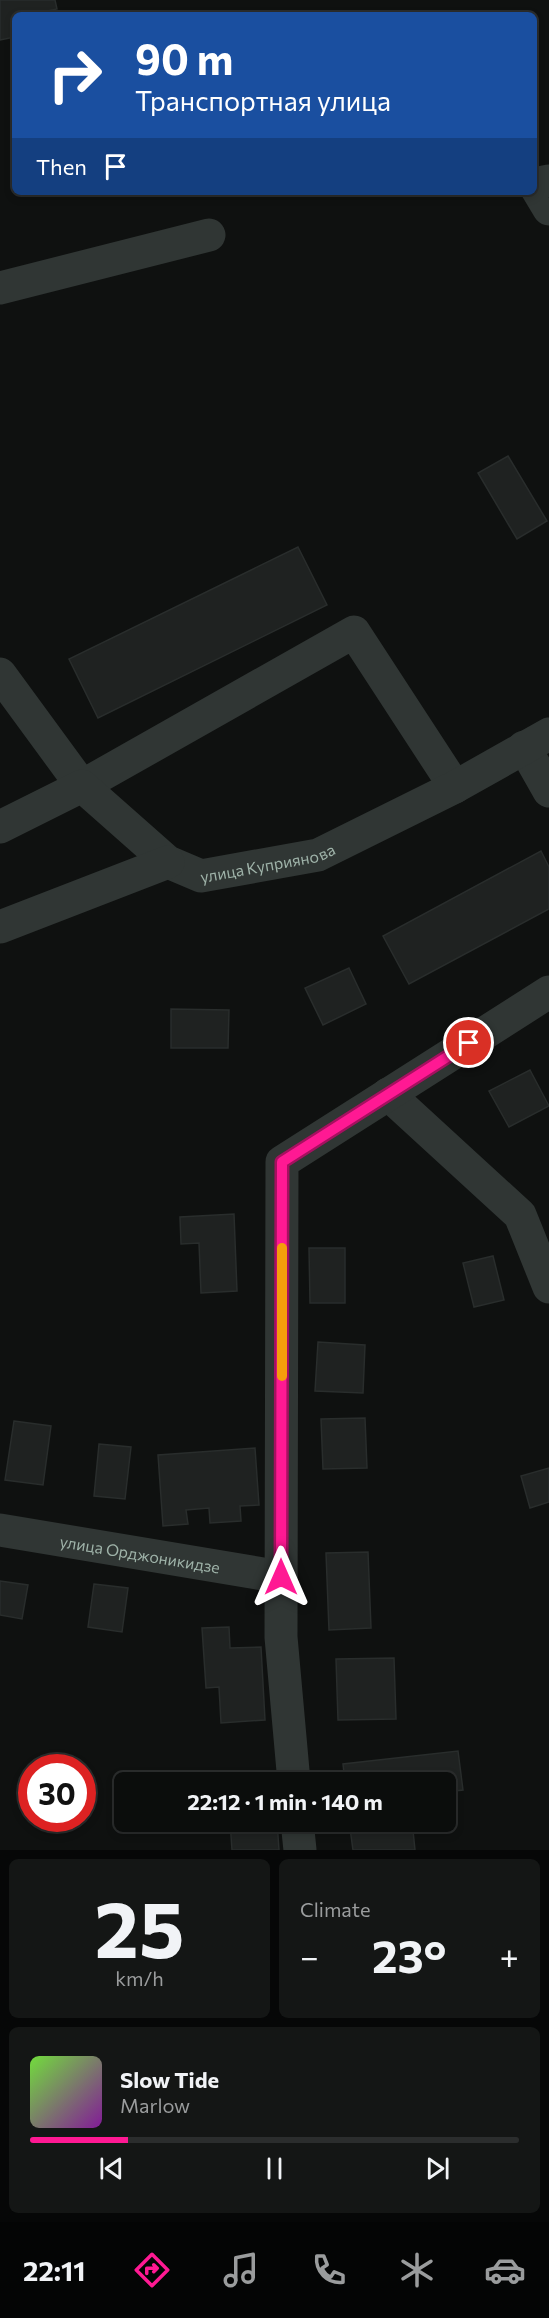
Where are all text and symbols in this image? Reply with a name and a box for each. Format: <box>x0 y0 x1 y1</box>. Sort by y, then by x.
text: 90 m <box>135 32 234 84</box>
icon: right <box>36 36 114 114</box>
text: Транспортная улица <box>135 84 391 117</box>
icon: arrive <box>99 150 132 183</box>
text: Then <box>36 153 87 180</box>
street label: улица Куприянова <box>199 839 338 885</box>
pin <box>443 1017 494 1068</box>
icon: arrive <box>452 1026 485 1059</box>
street label: улица Орджоникидзе <box>58 1531 222 1576</box>
position arrow <box>249 1545 313 1609</box>
speed limit sign: 30 <box>18 1754 96 1832</box>
text: 22:12 · 1 min · 140 m <box>187 1788 383 1815</box>
text: 25 <box>95 1879 184 1974</box>
text: Climate <box>300 1897 370 1921</box>
text: 23° <box>372 1927 446 1982</box>
text: − <box>300 1935 319 1976</box>
text: + <box>500 1935 519 1976</box>
text: km/h <box>115 1966 164 1990</box>
text: Slow Tide <box>120 2066 219 2093</box>
text: Marlow <box>120 2093 190 2117</box>
icon: previous <box>95 2152 128 2185</box>
icon: pause <box>258 2152 291 2185</box>
icon: next <box>421 2152 454 2185</box>
icon: directions <box>131 2249 173 2291</box>
icon: music <box>220 2249 262 2291</box>
icon: phone <box>308 2249 350 2291</box>
icon: climate <box>396 2249 438 2291</box>
icon: car <box>484 2249 526 2291</box>
text: 22:11 <box>23 2254 85 2287</box>

